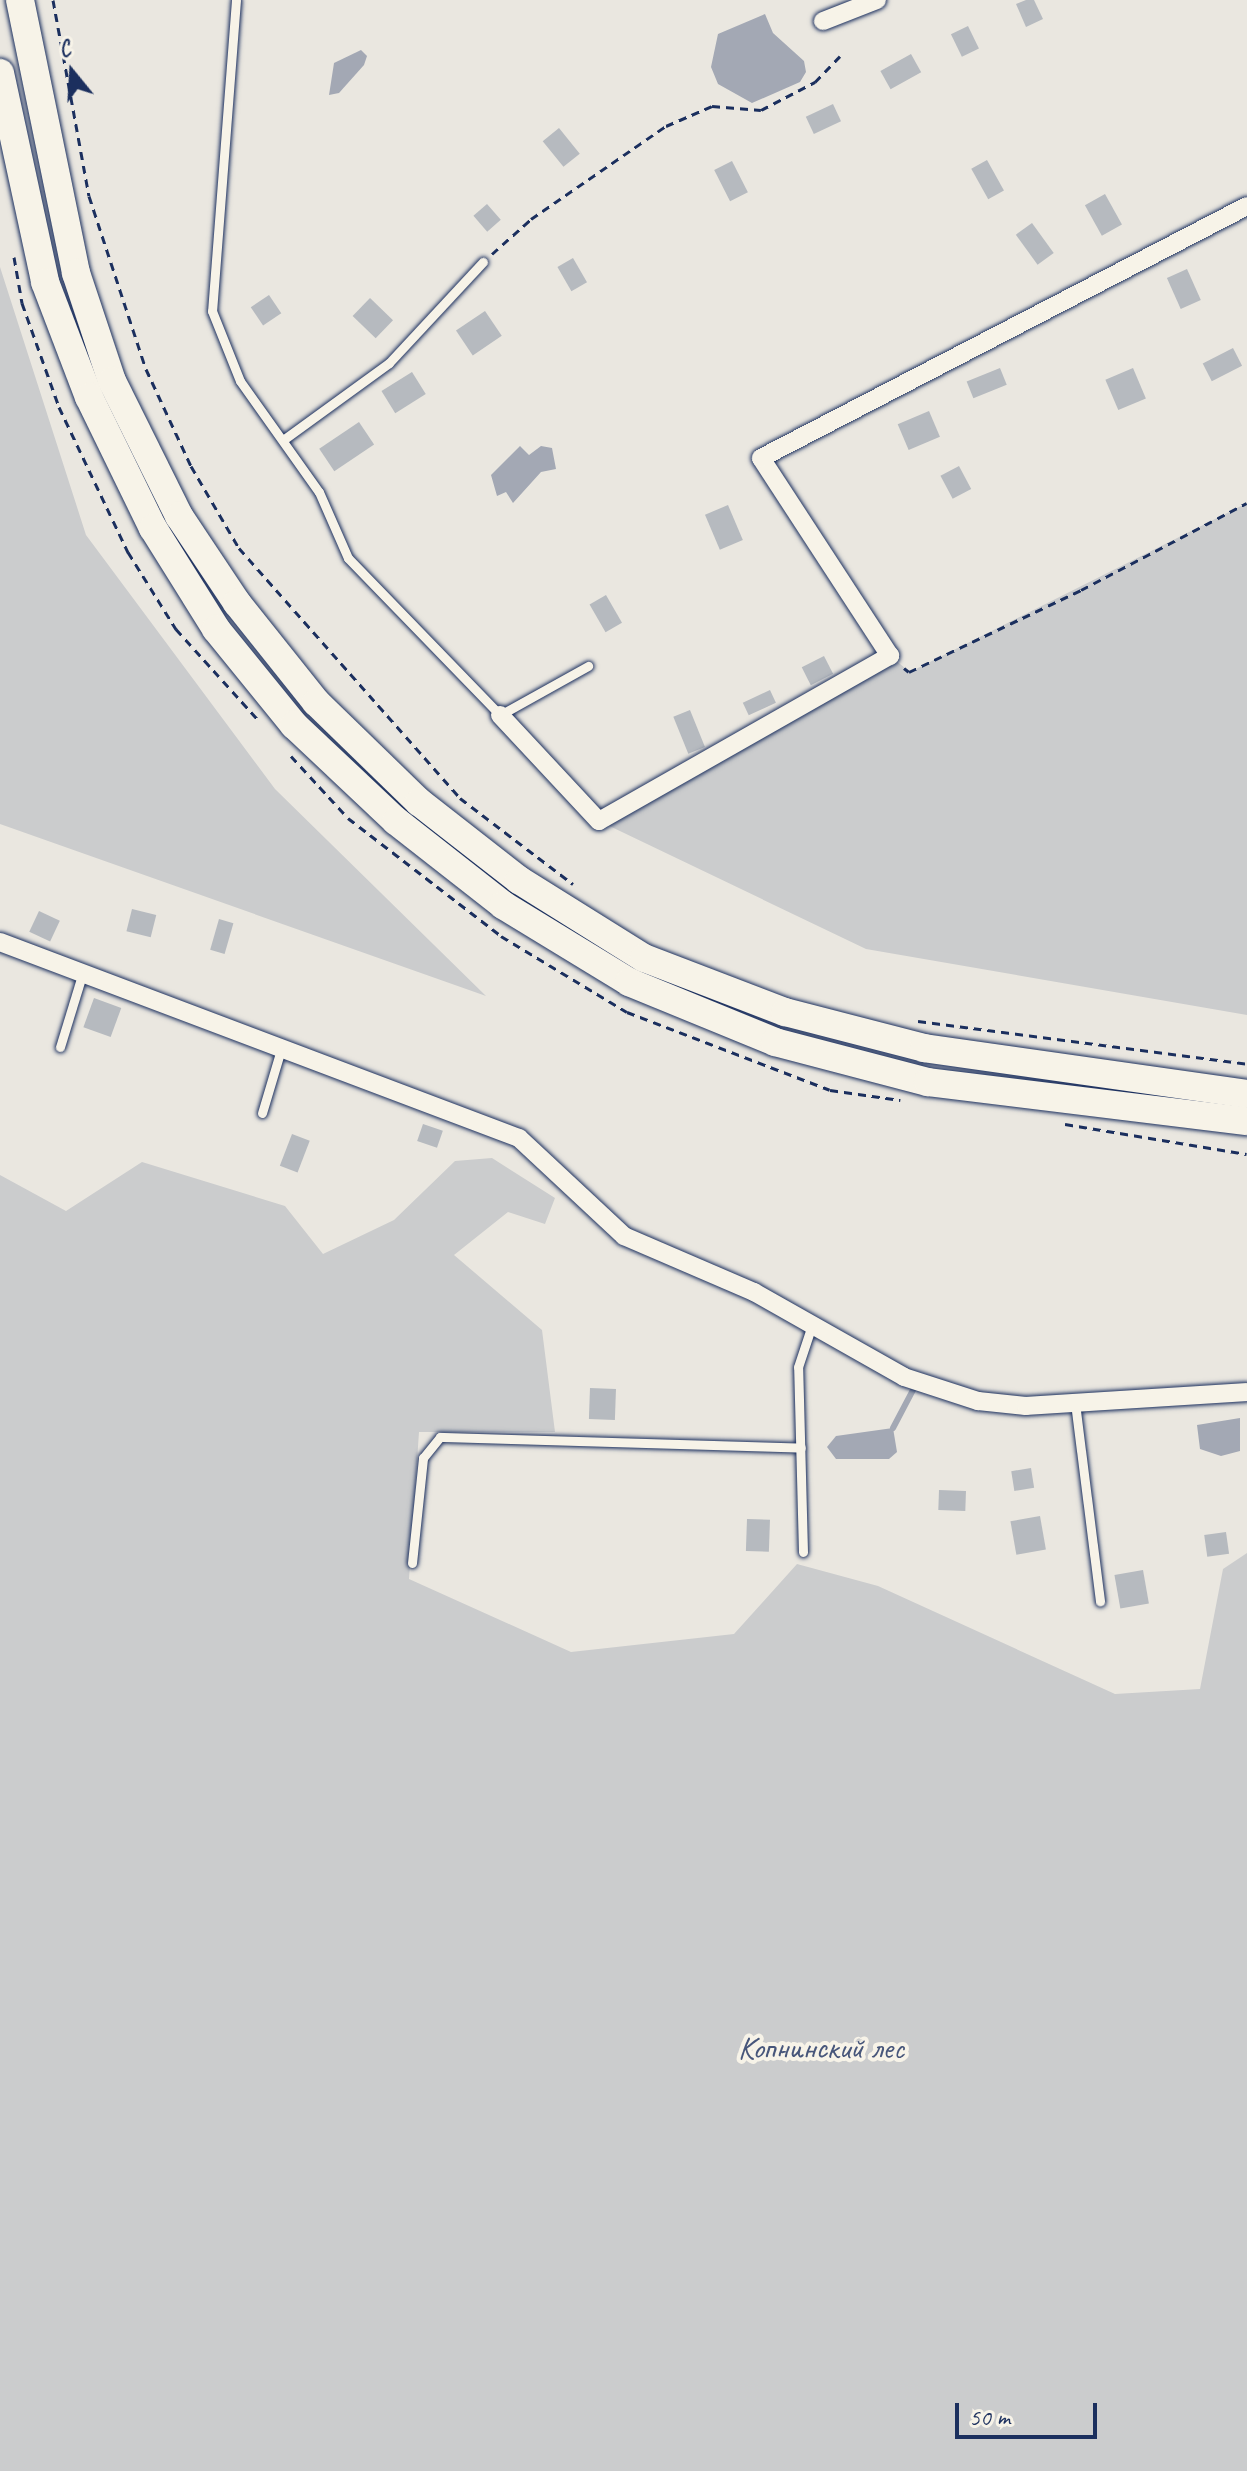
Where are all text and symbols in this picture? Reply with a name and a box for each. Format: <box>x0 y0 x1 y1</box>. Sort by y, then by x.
north arrow <box>32 32 112 112</box>
text: С <box>55 34 74 64</box>
park label: Копнинский лес <box>738 2029 904 2067</box>
scale bar <box>959 2387 1101 2437</box>
text: 50 m <box>969 2402 1010 2432</box>

